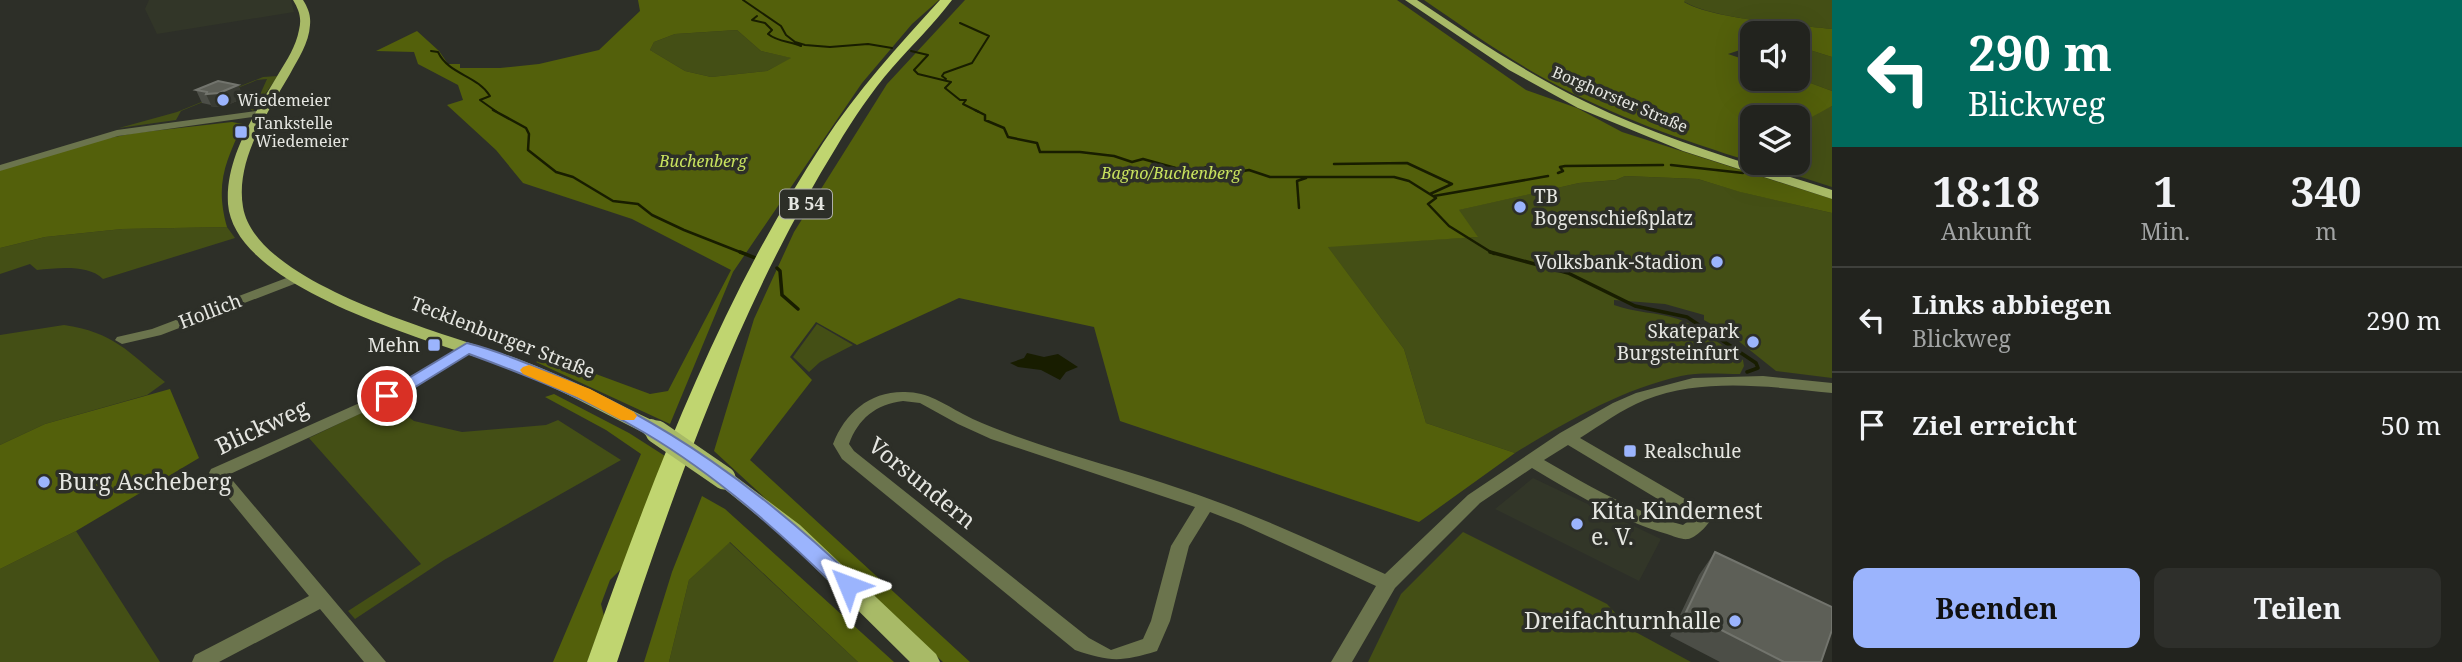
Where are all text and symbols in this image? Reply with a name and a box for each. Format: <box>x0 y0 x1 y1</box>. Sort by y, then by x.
text: 290 m <box>1968 19 2112 85</box>
map controls <box>1740 21 1810 175</box>
button: sound <box>1740 21 1810 91</box>
icon: left <box>1853 28 1944 119</box>
street label: Borghorster Straße <box>1549 60 1691 138</box>
text: Blickweg <box>1968 82 2105 125</box>
place label: Wiedemeier <box>237 89 331 111</box>
marker: Wiedemeier <box>215 92 231 108</box>
button: layers <box>1740 105 1810 175</box>
place label: Tankstelle Wiedemeier <box>255 112 349 152</box>
marker: Tankstelle Wiedemeier <box>233 124 249 140</box>
park label: Buchenberg <box>658 150 748 172</box>
park label: Bagno/Buchenberg <box>1100 162 1242 184</box>
text: 18:18 <box>1932 162 2040 219</box>
text: 1 <box>2153 162 2177 219</box>
text: 340 <box>2290 162 2362 219</box>
place label: TB Bogenschießplatz <box>1534 183 1693 231</box>
road number: B 54 <box>780 190 832 218</box>
marker: TB Bogenschießplatz <box>1512 199 1528 215</box>
text: Ankunft <box>1941 215 2032 247</box>
text: Min. <box>2140 215 2190 247</box>
text: m <box>2315 215 2337 247</box>
place label: Volksbank-Stadion <box>1534 249 1703 275</box>
marker: Volksbank-Stadion <box>1709 254 1725 270</box>
text: Links abbiegen <box>1912 286 2111 322</box>
street label: Hollich <box>175 287 245 335</box>
street label: Tecklenburger Straße <box>407 290 599 384</box>
icon: left <box>1853 301 1891 339</box>
text: 290 m <box>2366 302 2441 338</box>
place label: Skatepark Burgsteinfurt <box>1617 318 1740 366</box>
text: Blickweg <box>1912 322 2011 354</box>
place label: Mehn <box>368 332 420 358</box>
marker: Skatepark Burgsteinfurt <box>1745 334 1761 350</box>
marker: Mehn <box>426 337 442 353</box>
pin <box>357 366 417 426</box>
icon: arrive <box>368 377 406 415</box>
street label: Blickweg <box>210 390 314 461</box>
icon: arrive <box>1853 406 1891 444</box>
text: Ziel erreicht <box>1912 407 2077 443</box>
text: 50 m <box>2381 407 2441 443</box>
street label: Vorsundern <box>862 429 983 536</box>
place label: Realschule <box>1644 438 1741 464</box>
marker: Realschule <box>1622 443 1638 459</box>
place label: Burg Ascheberg <box>58 465 232 497</box>
marker: Burg Ascheberg <box>36 474 52 490</box>
place label: Kita Kindernest e. V. <box>1591 494 1763 552</box>
marker: Kita Kindernest e. V. <box>1569 516 1585 532</box>
position arrow <box>811 548 885 622</box>
button: Beenden <box>1853 568 2140 648</box>
button: Teilen <box>2154 568 2441 648</box>
place label: Dreifachturnhalle <box>1524 604 1721 636</box>
marker: Dreifachturnhalle <box>1727 613 1743 629</box>

